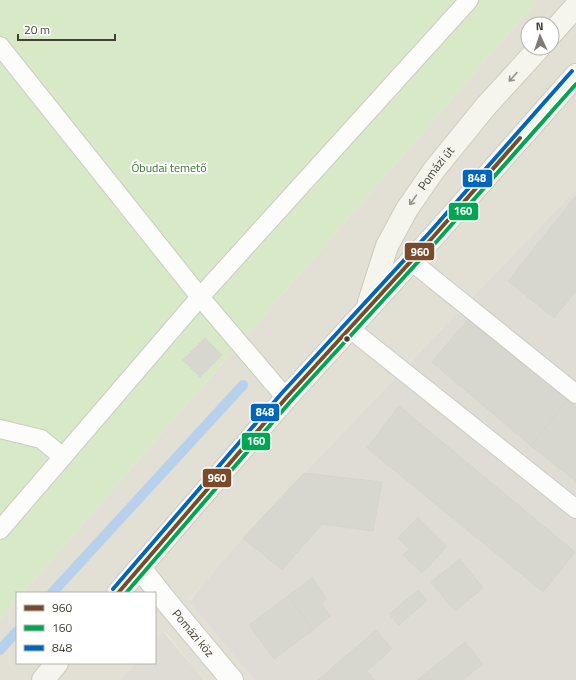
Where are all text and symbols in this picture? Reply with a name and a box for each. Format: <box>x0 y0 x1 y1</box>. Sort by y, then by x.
scale bar <box>18 16 115 42</box>
north arrow <box>520 16 560 56</box>
text: N <box>535 18 544 34</box>
text: 20 m <box>24 20 50 39</box>
one-way arrow <box>508 72 517 82</box>
street label: Pomázi út <box>413 141 459 194</box>
park label: Óbudai temető <box>131 158 207 177</box>
line badge: 848 <box>462 169 493 188</box>
text: 848 <box>468 170 486 186</box>
one-way arrow <box>409 194 417 205</box>
line badge: 160 <box>448 202 479 221</box>
text: 160 <box>454 203 472 219</box>
line badge: 960 <box>404 242 435 261</box>
text: 960 <box>411 244 429 260</box>
unlabelled marker <box>342 334 352 344</box>
line badge: 848 <box>250 403 280 422</box>
text: 848 <box>256 404 274 420</box>
line badge: 160 <box>241 432 271 451</box>
text: 160 <box>247 433 265 449</box>
line badge: 960 <box>202 468 232 488</box>
text: 960 <box>208 470 226 486</box>
legend <box>16 592 156 664</box>
text: 960 <box>52 598 72 617</box>
street label: Pomázi köz <box>168 605 219 661</box>
text: 160 <box>52 618 72 637</box>
text: 848 <box>52 638 72 657</box>

